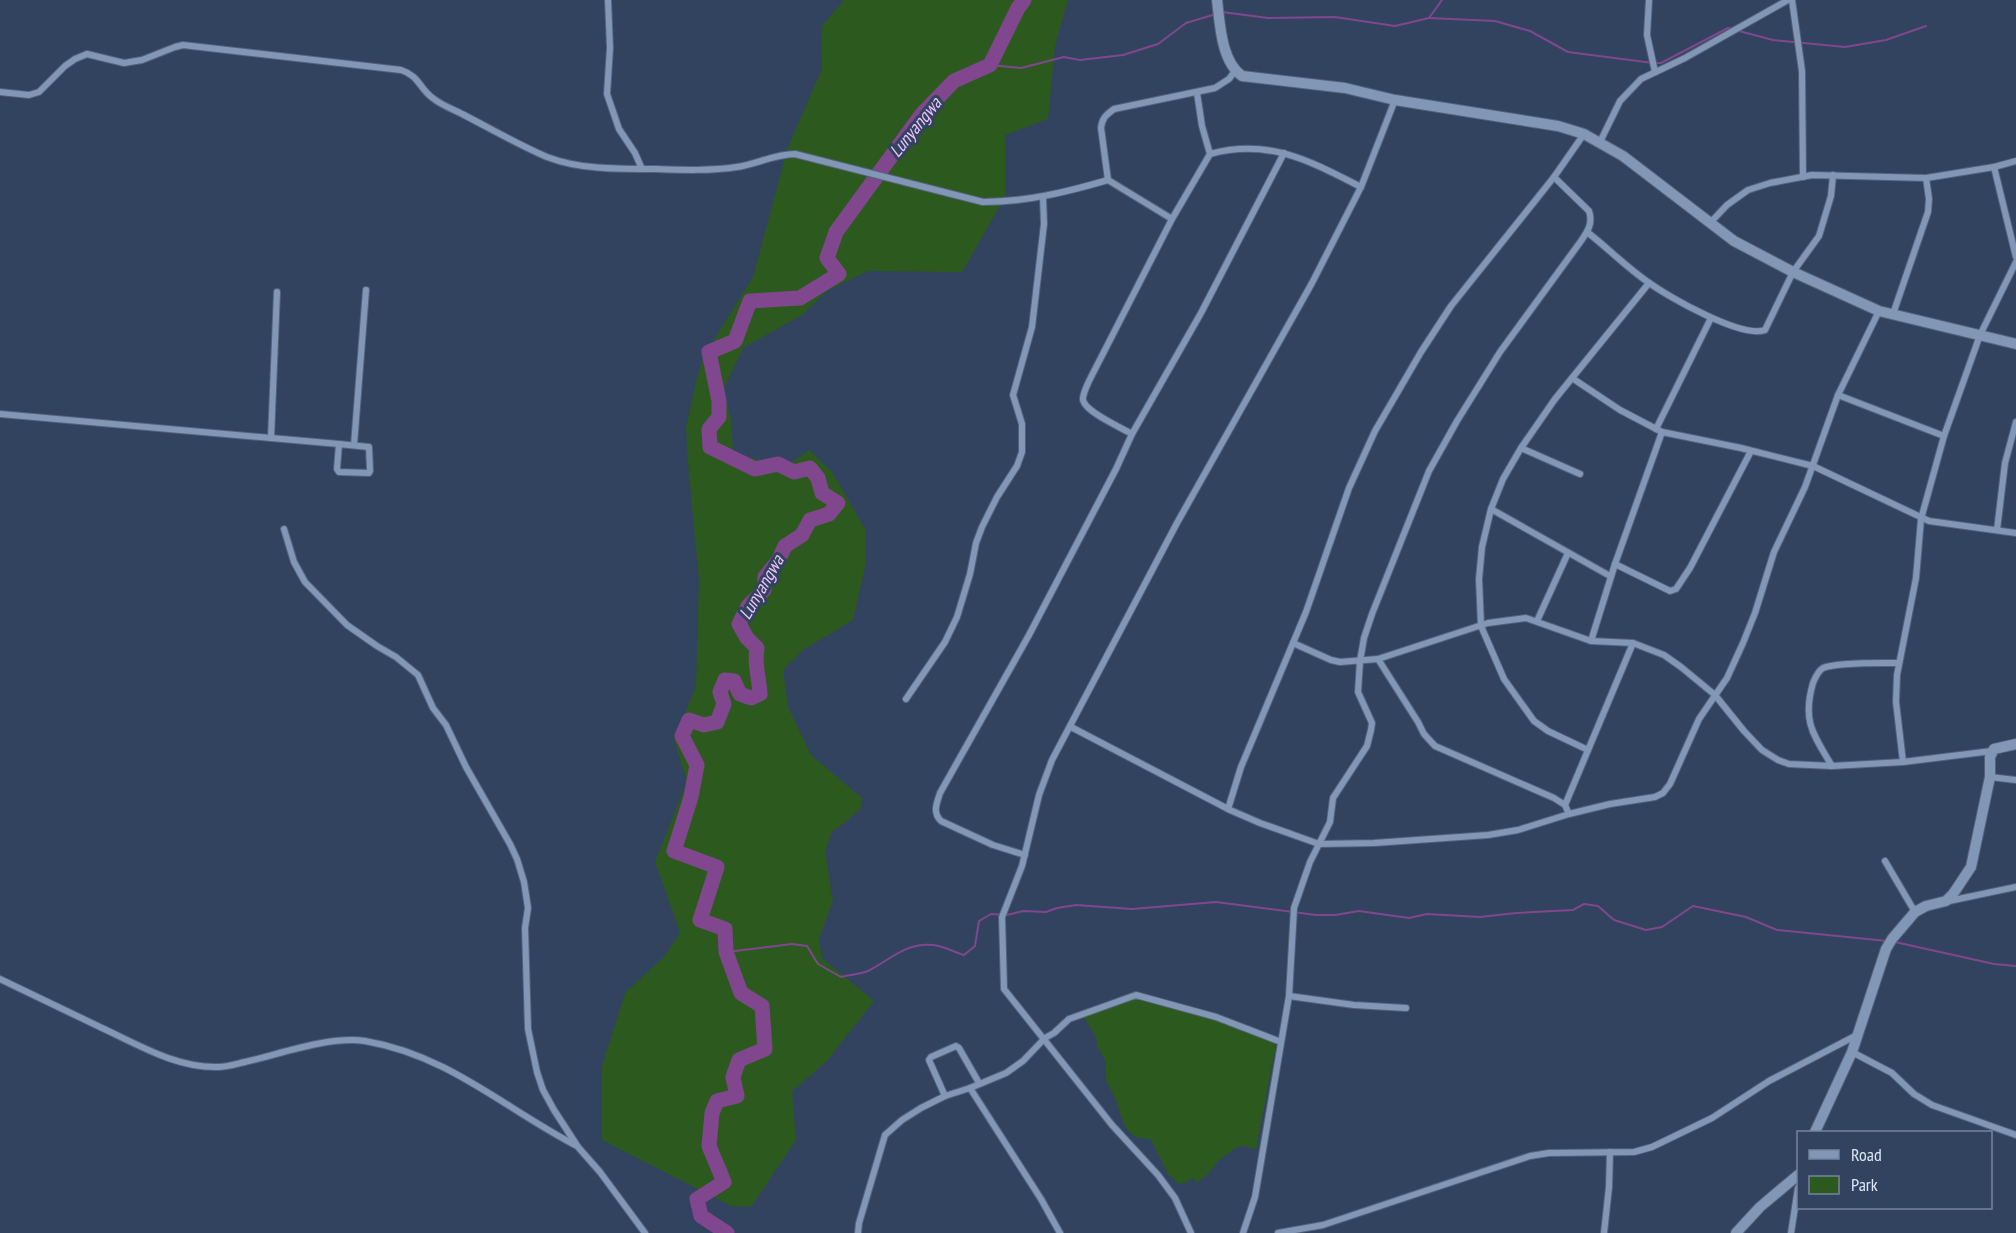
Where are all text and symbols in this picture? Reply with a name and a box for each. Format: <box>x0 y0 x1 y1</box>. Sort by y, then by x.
water label: Lunyangwa <box>884 92 947 162</box>
water label: Lunyangwa <box>733 550 789 623</box>
legend <box>1797 1131 1992 1209</box>
text: Road <box>1851 1143 1882 1166</box>
text: Park <box>1851 1173 1878 1196</box>

